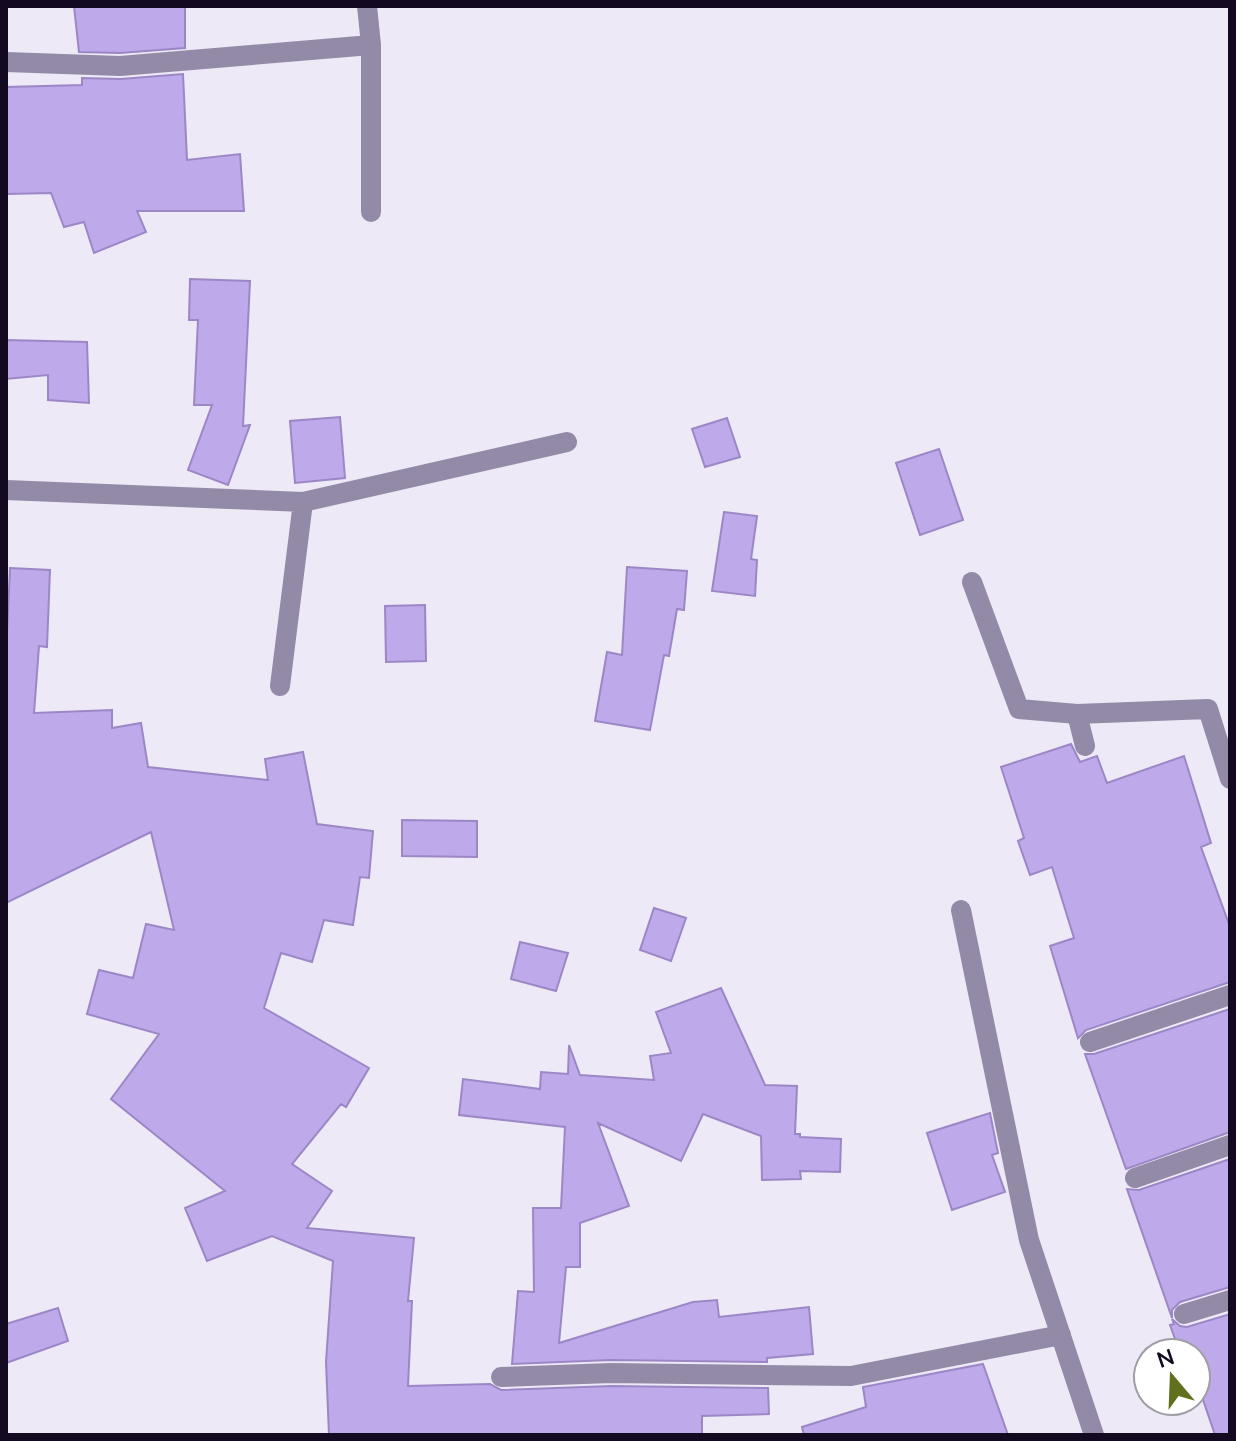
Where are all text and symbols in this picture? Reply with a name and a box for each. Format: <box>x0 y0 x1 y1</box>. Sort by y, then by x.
north arrow <box>1132 1337 1212 1417</box>
text: N <box>1153 1342 1178 1376</box>

